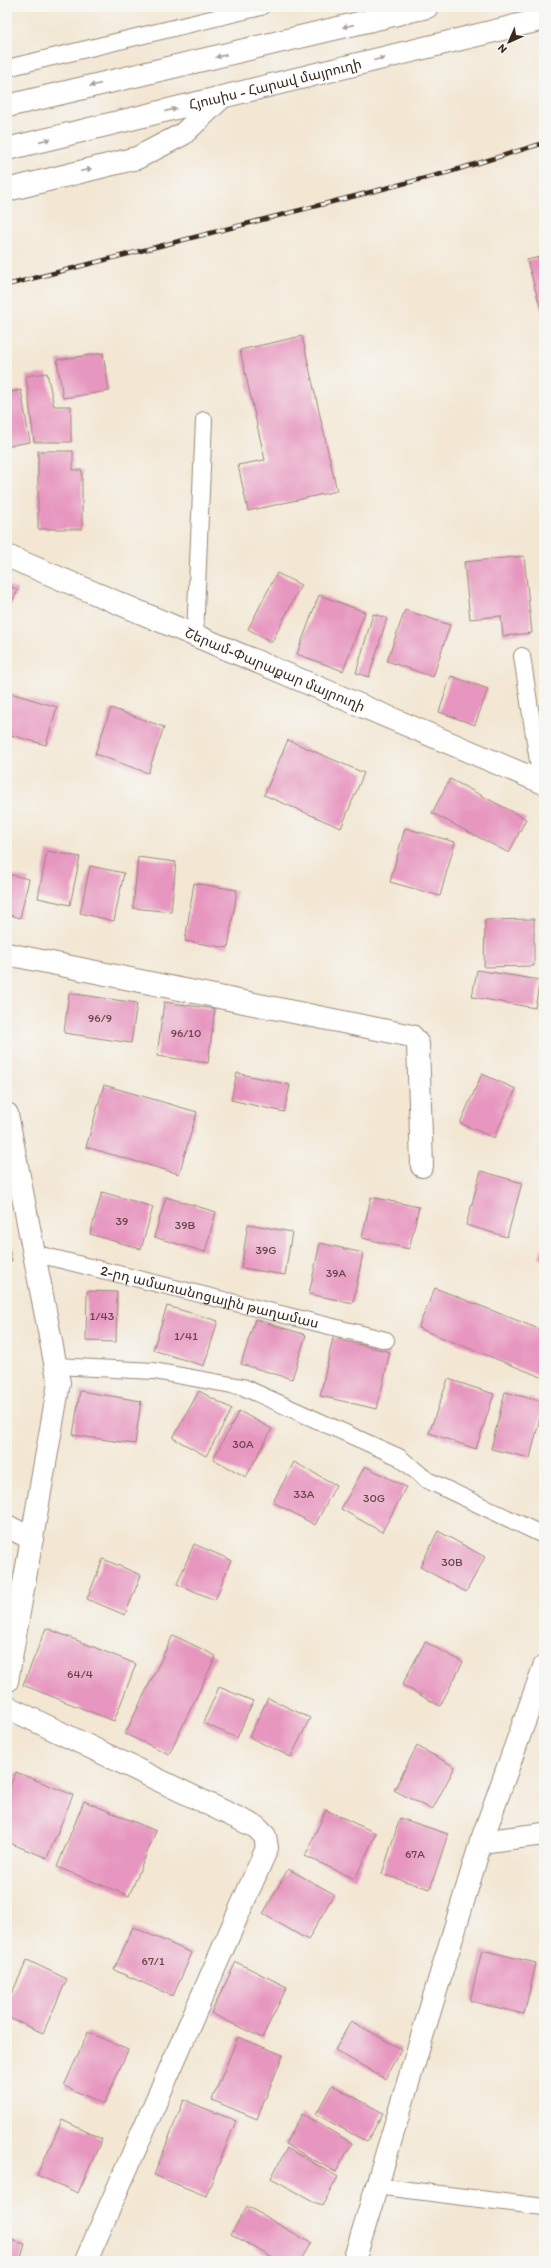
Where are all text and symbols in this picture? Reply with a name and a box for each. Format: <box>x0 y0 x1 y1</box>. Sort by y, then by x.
north arrow <box>489 22 529 62</box>
one-way arrow <box>342 24 354 30</box>
text: N <box>495 41 510 56</box>
one-way arrow <box>215 53 227 59</box>
street label: Հյուսիս - Հարավ մայրուղի <box>187 55 363 114</box>
one-way arrow <box>373 56 386 62</box>
one-way arrow <box>88 83 101 89</box>
one-way arrow <box>165 106 178 112</box>
one-way arrow <box>39 137 51 143</box>
one-way arrow <box>79 167 92 173</box>
street label: Շերամ-Փարաքար մայրուղի <box>182 624 368 715</box>
house number: 96/9 <box>88 1011 112 1025</box>
house number: 96/10 <box>171 1026 201 1040</box>
house number: 39 <box>116 1214 128 1228</box>
house number: 39B <box>175 1218 196 1232</box>
house number: 39G <box>255 1243 277 1257</box>
street label: 2-րդ ամառանոցային թաղամաս <box>99 1262 320 1332</box>
house number: 39A <box>326 1266 347 1280</box>
house number: 1/43 <box>90 1309 115 1323</box>
house number: 1/41 <box>174 1329 198 1343</box>
house number: 30A <box>232 1437 254 1451</box>
house number: 33A <box>294 1487 315 1501</box>
house number: 30G <box>363 1491 385 1505</box>
house number: 30B <box>441 1555 463 1569</box>
house number: 64/4 <box>67 1667 93 1681</box>
house number: 67A <box>405 1847 425 1861</box>
house number: 67/1 <box>142 1954 165 1968</box>

